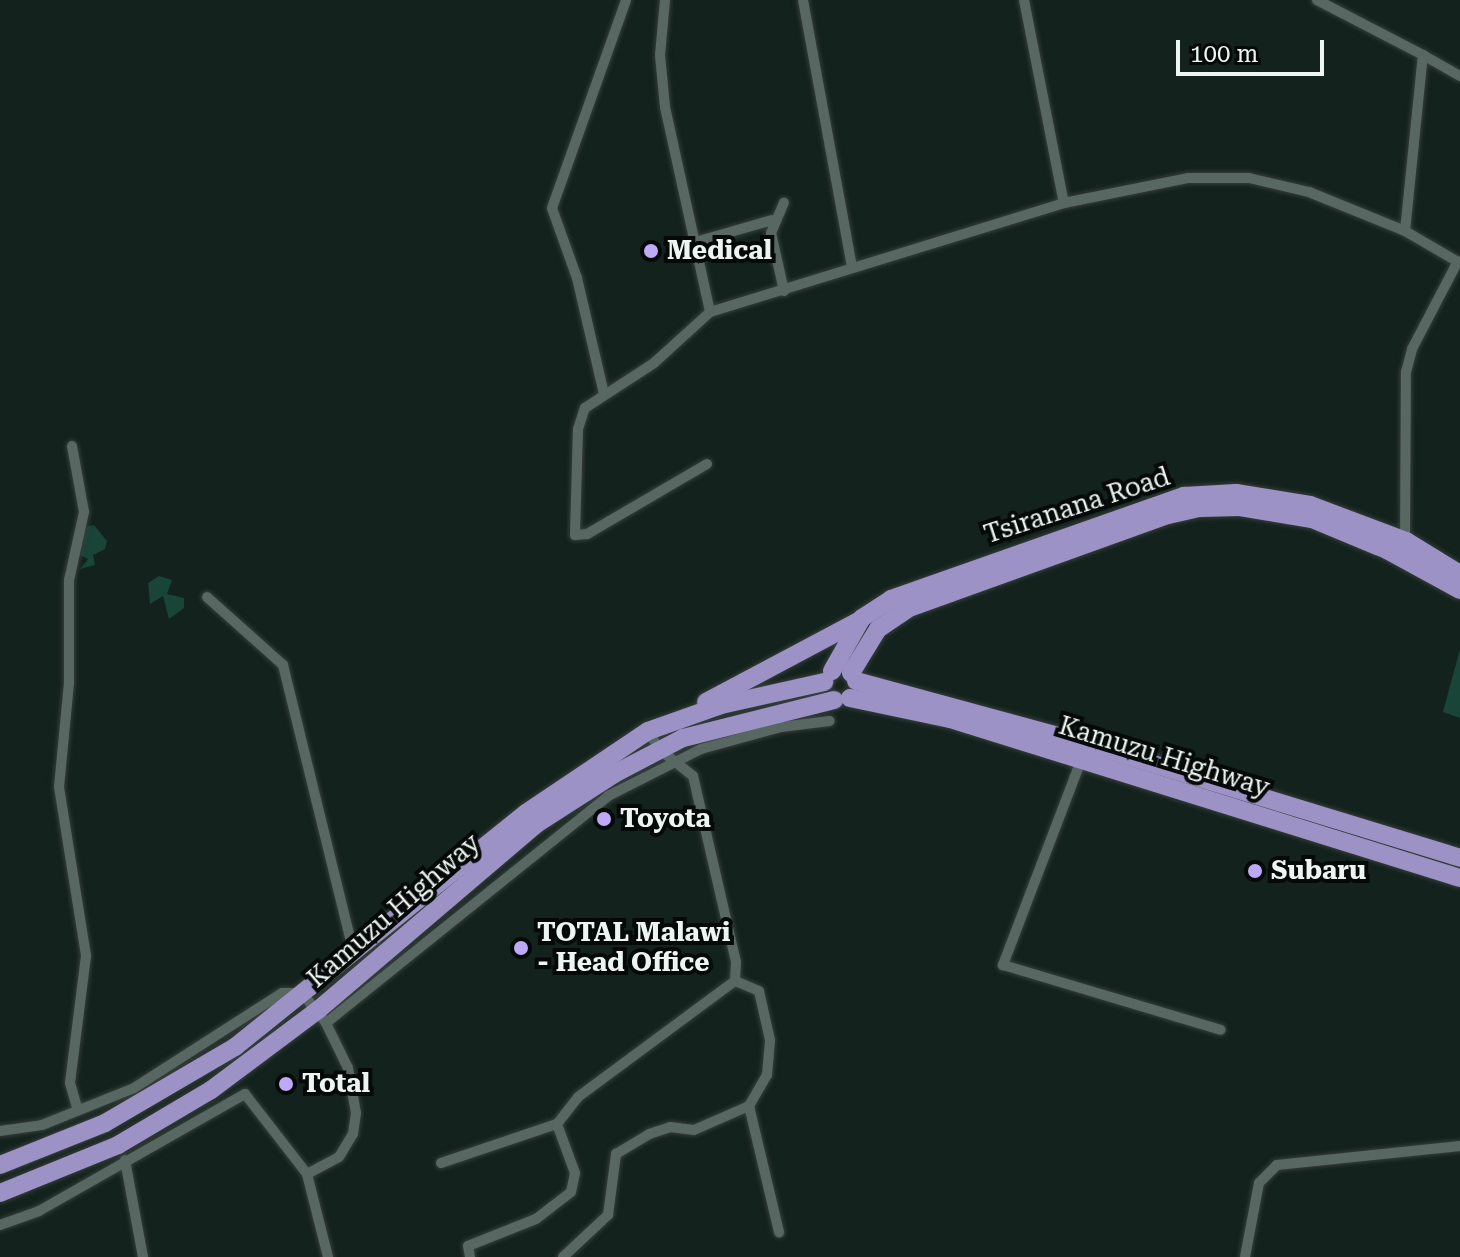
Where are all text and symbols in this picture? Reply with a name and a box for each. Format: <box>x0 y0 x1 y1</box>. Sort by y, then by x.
scale bar <box>1180 24 1328 74</box>
text: 100 m <box>1190 40 1258 68</box>
place label: Medical <box>667 235 772 267</box>
marker: Medical <box>642 242 660 260</box>
street label: Tsiranana Road <box>980 461 1174 551</box>
street label: Kamuzu Highway <box>1055 710 1273 804</box>
place label: Toyota <box>620 803 711 835</box>
marker: Toyota <box>595 810 613 828</box>
street label: Kamuzu Highway <box>301 828 487 994</box>
place label: Subaru <box>1271 855 1366 887</box>
marker: Subaru <box>1246 862 1264 880</box>
place label: TOTAL Malawi - Head Office <box>537 917 730 978</box>
marker: TOTAL Malawi - Head Office <box>512 939 530 957</box>
place label: Total <box>302 1068 370 1100</box>
marker: Total <box>277 1075 295 1093</box>

